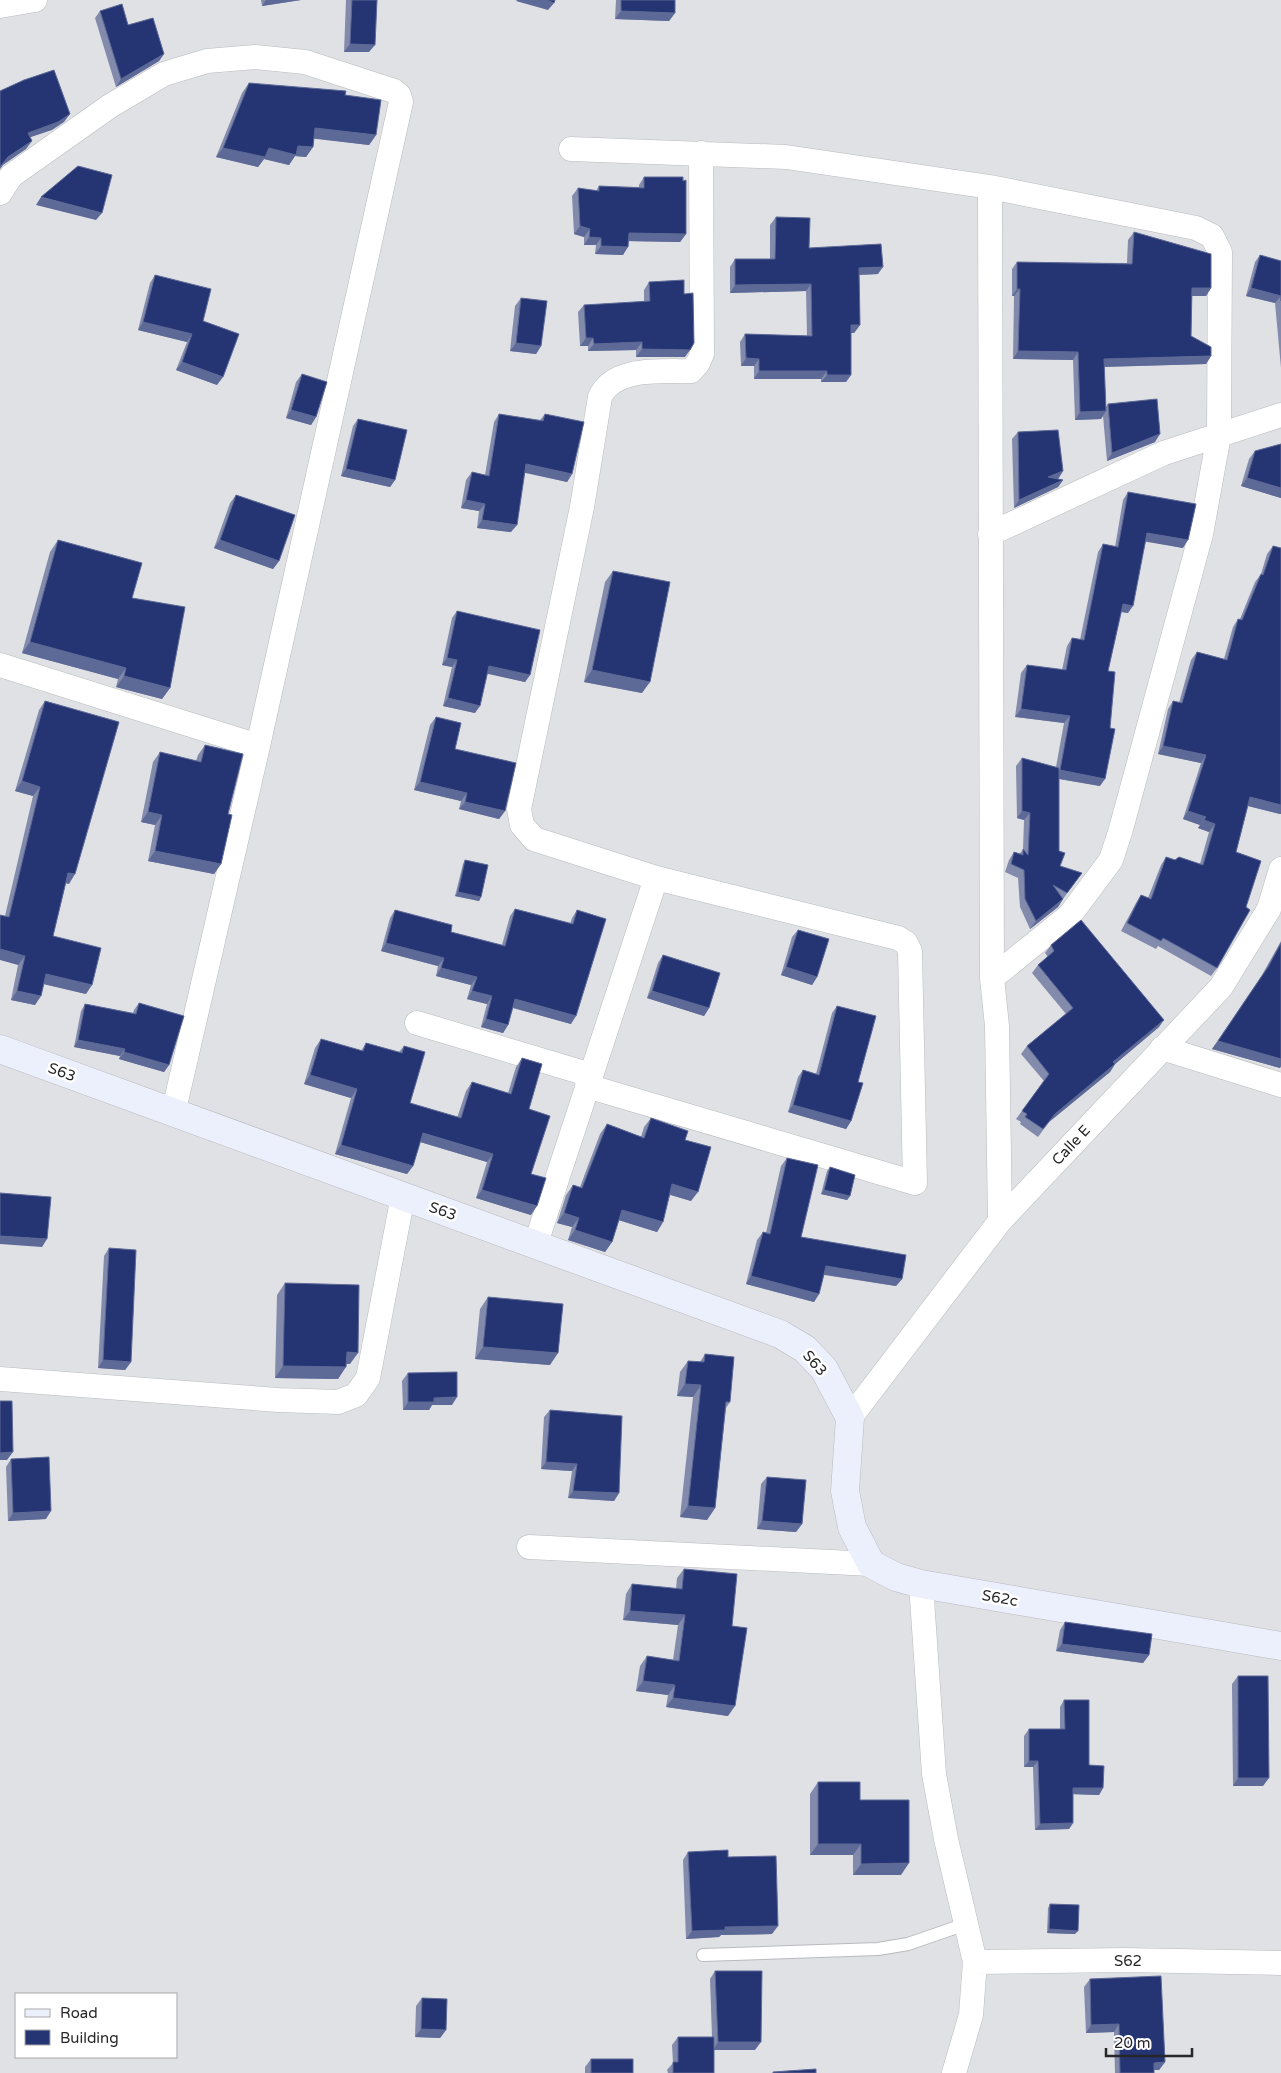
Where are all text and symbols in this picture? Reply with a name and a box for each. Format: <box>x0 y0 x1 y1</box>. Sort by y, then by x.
street label: S63 <box>46 1059 78 1085</box>
street label: Calle E <box>1048 1121 1094 1169</box>
street label: S63 <box>427 1198 459 1224</box>
street label: S63 <box>799 1346 831 1380</box>
street label: S62c <box>981 1586 1019 1610</box>
street label: S62 <box>1114 1952 1142 1970</box>
legend <box>15 1993 178 2058</box>
text: Road <box>60 2004 98 2022</box>
scale bar <box>1106 2026 1192 2058</box>
text: Building <box>60 2029 119 2047</box>
text: 20 m <box>1114 2034 1151 2052</box>

